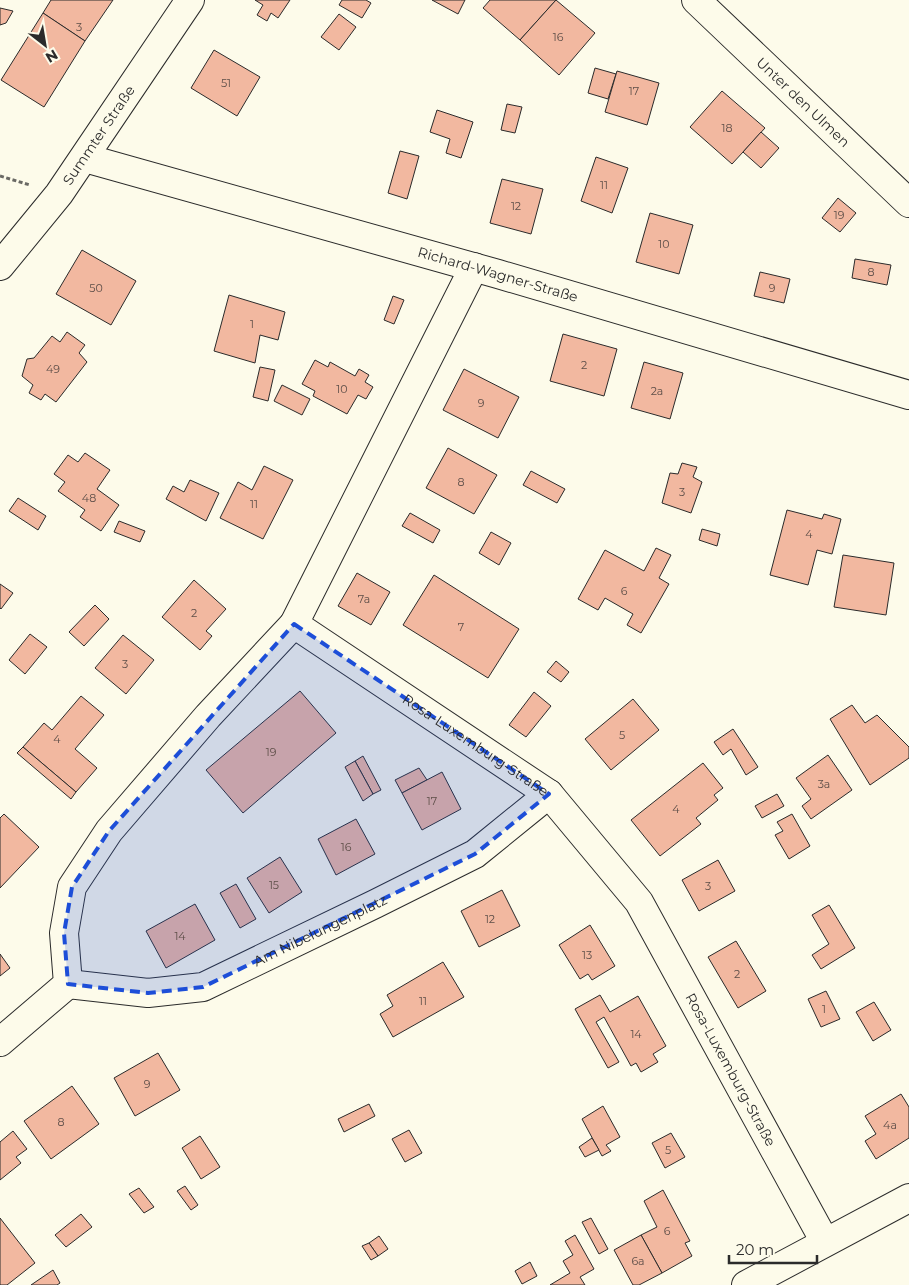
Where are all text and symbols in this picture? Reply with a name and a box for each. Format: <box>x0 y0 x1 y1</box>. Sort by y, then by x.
north arrow <box>20 20 70 70</box>
house number: 3 <box>76 20 82 34</box>
house number: 16 <box>553 30 564 44</box>
text: N <box>42 46 61 67</box>
street label: Unter den Ulmen <box>753 53 854 151</box>
house number: 51 <box>221 76 231 90</box>
street label: Summter Straße <box>59 82 139 189</box>
house number: 17 <box>629 84 639 98</box>
house number: 18 <box>722 121 733 135</box>
house number: 11 <box>600 178 608 192</box>
house number: 12 <box>511 199 521 213</box>
house number: 19 <box>834 208 845 222</box>
house number: 10 <box>658 237 670 251</box>
street label: Richard-Wagner-Straße <box>416 243 580 306</box>
house number: 8 <box>867 265 875 279</box>
house number: 50 <box>89 281 103 295</box>
house number: 9 <box>769 281 776 295</box>
house number: 1 <box>250 317 254 331</box>
house number: 2 <box>581 358 587 372</box>
house number: 49 <box>46 362 60 376</box>
house number: 10 <box>336 382 348 396</box>
house number: 2a <box>651 384 663 398</box>
house number: 9 <box>478 396 485 410</box>
house number: 8 <box>457 475 465 489</box>
house number: 3 <box>679 485 685 499</box>
house number: 48 <box>82 491 96 505</box>
house number: 11 <box>250 497 258 511</box>
house number: 4 <box>805 527 813 541</box>
house number: 6 <box>621 584 628 598</box>
house number: 7a <box>358 592 370 606</box>
house number: 2 <box>191 606 197 620</box>
house number: 7 <box>458 620 464 634</box>
house number: 3 <box>122 657 128 671</box>
street label: Rosa-Luxemburg-Straße <box>399 690 552 800</box>
house number: 5 <box>619 728 625 742</box>
house number: 4 <box>53 732 61 746</box>
house number: 19 <box>266 745 277 759</box>
house number: 3a <box>818 777 830 791</box>
house number: 17 <box>427 794 437 808</box>
house number: 4 <box>672 802 680 816</box>
house number: 16 <box>341 840 352 854</box>
house number: 15 <box>269 878 279 892</box>
house number: 3 <box>705 879 711 893</box>
street label: Am Nibelungenplatz <box>250 890 390 970</box>
house number: 12 <box>485 912 495 926</box>
house number: 14 <box>174 929 186 943</box>
house number: 13 <box>582 948 592 962</box>
house number: 2 <box>734 967 740 981</box>
street label: Rosa-Luxemburg-Straße <box>682 990 780 1149</box>
house number: 11 <box>419 994 427 1008</box>
house number: 1 <box>822 1002 826 1016</box>
house number: 14 <box>630 1027 642 1041</box>
house number: 9 <box>144 1077 151 1091</box>
house number: 8 <box>57 1115 65 1129</box>
house number: 4a <box>883 1118 897 1132</box>
house number: 5 <box>665 1143 671 1157</box>
house number: 6 <box>664 1224 671 1238</box>
scale bar <box>729 1232 816 1264</box>
text: 20 m <box>736 1240 774 1259</box>
house number: 6a <box>631 1254 645 1268</box>

